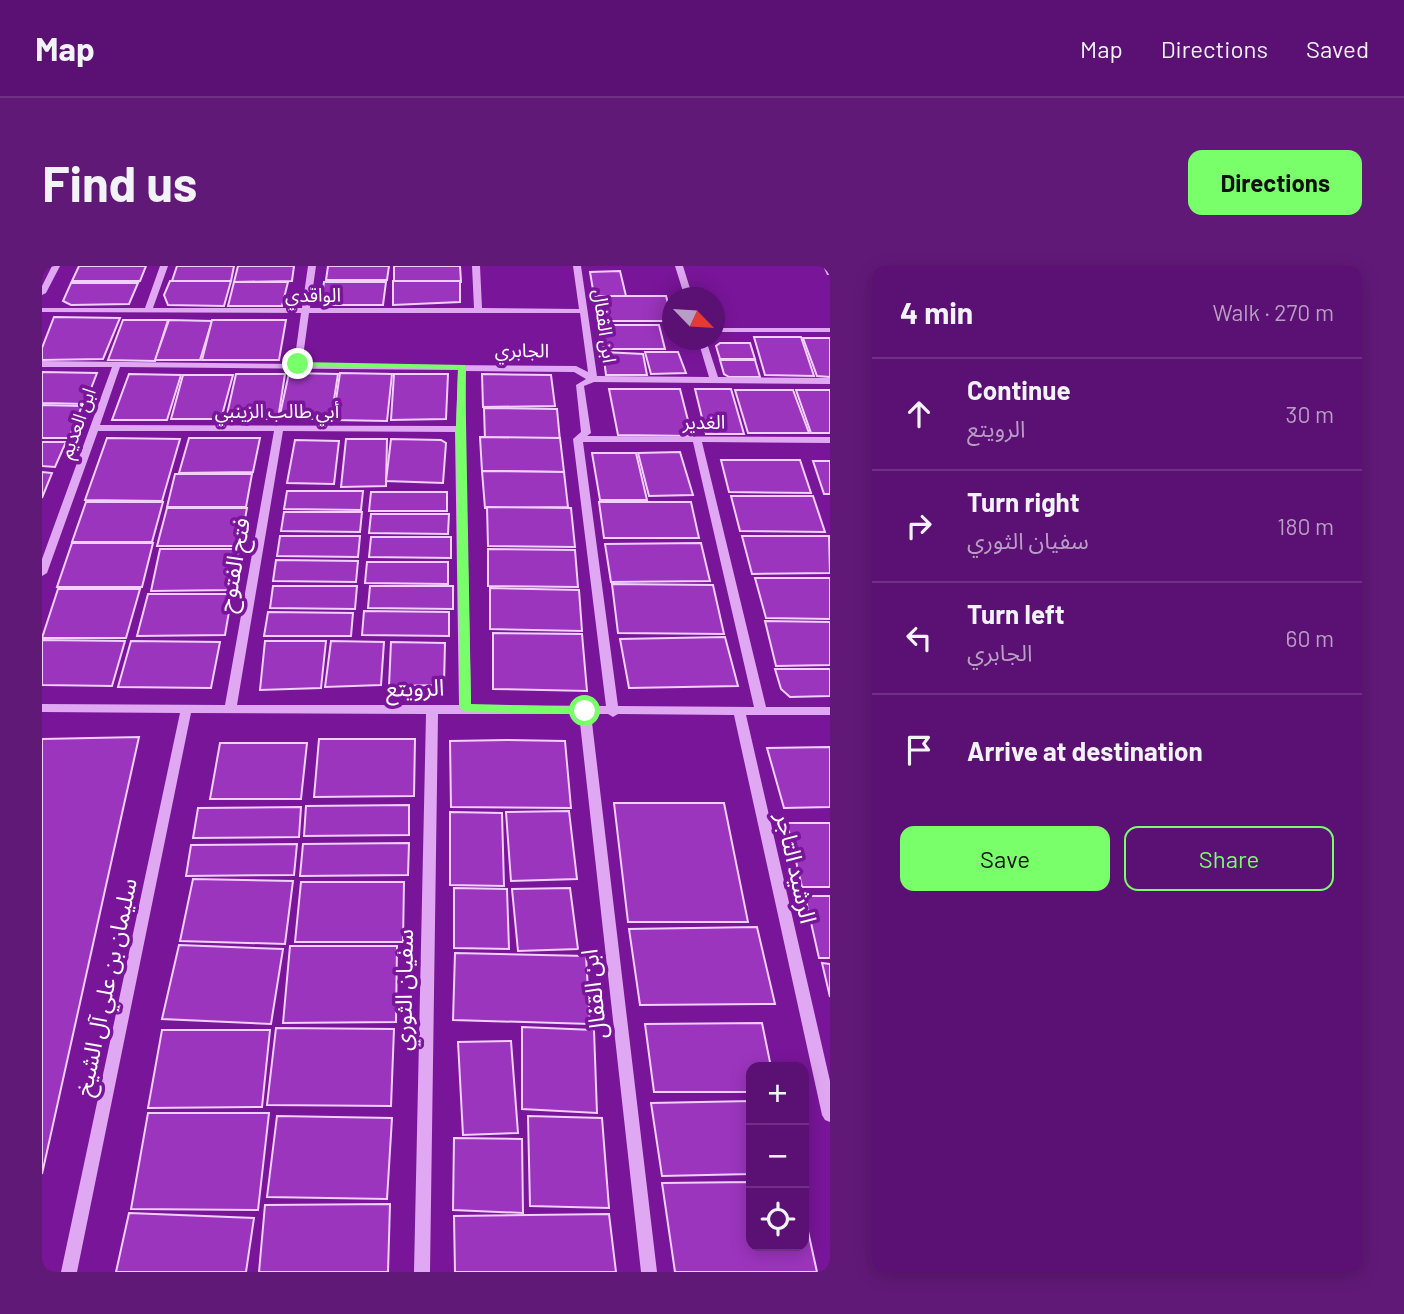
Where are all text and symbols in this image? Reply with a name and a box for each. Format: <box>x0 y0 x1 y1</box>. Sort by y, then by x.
text: Map <box>35 28 95 68</box>
text: Map <box>1080 34 1123 63</box>
text: Directions <box>1161 34 1268 63</box>
text: Saved <box>1306 34 1369 63</box>
button: Directions <box>1188 150 1362 215</box>
text: Find us <box>42 153 197 212</box>
street label: الواقدي <box>285 283 341 310</box>
north arrow <box>662 287 725 350</box>
street label: ابن القفال <box>588 288 622 364</box>
text: 4 min <box>900 294 973 330</box>
text: Walk · 270 m <box>1212 298 1334 326</box>
street label: الجابري <box>495 338 549 366</box>
route end <box>282 348 313 379</box>
text: Continue <box>967 374 1071 405</box>
street label: ابن العديم <box>53 385 104 462</box>
icon: ahead <box>900 395 938 433</box>
street label: أبي طالب الزينبي <box>215 399 339 426</box>
text: 30 m <box>1286 400 1334 428</box>
street label: الغدير <box>682 410 725 434</box>
text: الرويتع <box>967 414 1026 442</box>
text: Turn right <box>967 486 1080 517</box>
icon: right <box>900 507 938 545</box>
text: 180 m <box>1277 512 1334 540</box>
street label: فتح الفتوح <box>211 515 259 615</box>
text: سفيان الثوري <box>967 526 1089 554</box>
text: Turn left <box>967 598 1065 629</box>
icon: left <box>900 619 938 657</box>
text: 60 m <box>1286 624 1334 652</box>
text: الجابري <box>967 638 1033 666</box>
street label: الرويتع <box>385 672 445 706</box>
route start <box>569 695 600 726</box>
icon: arrive <box>900 731 938 769</box>
text: Arrive at destination <box>967 735 1203 766</box>
street label: الرشيد التاجر <box>769 809 823 926</box>
button: Save <box>900 826 1110 891</box>
button: Share <box>1124 826 1334 891</box>
street label: سليمان بن علي آل الشيخ <box>68 875 146 1099</box>
street label: سفيان الثوري <box>388 929 422 1051</box>
street label: ابن القفال <box>574 948 613 1040</box>
map controls <box>746 1062 809 1251</box>
button: + <box>746 1062 809 1125</box>
button: − <box>746 1125 809 1188</box>
button: locate <box>746 1188 809 1251</box>

